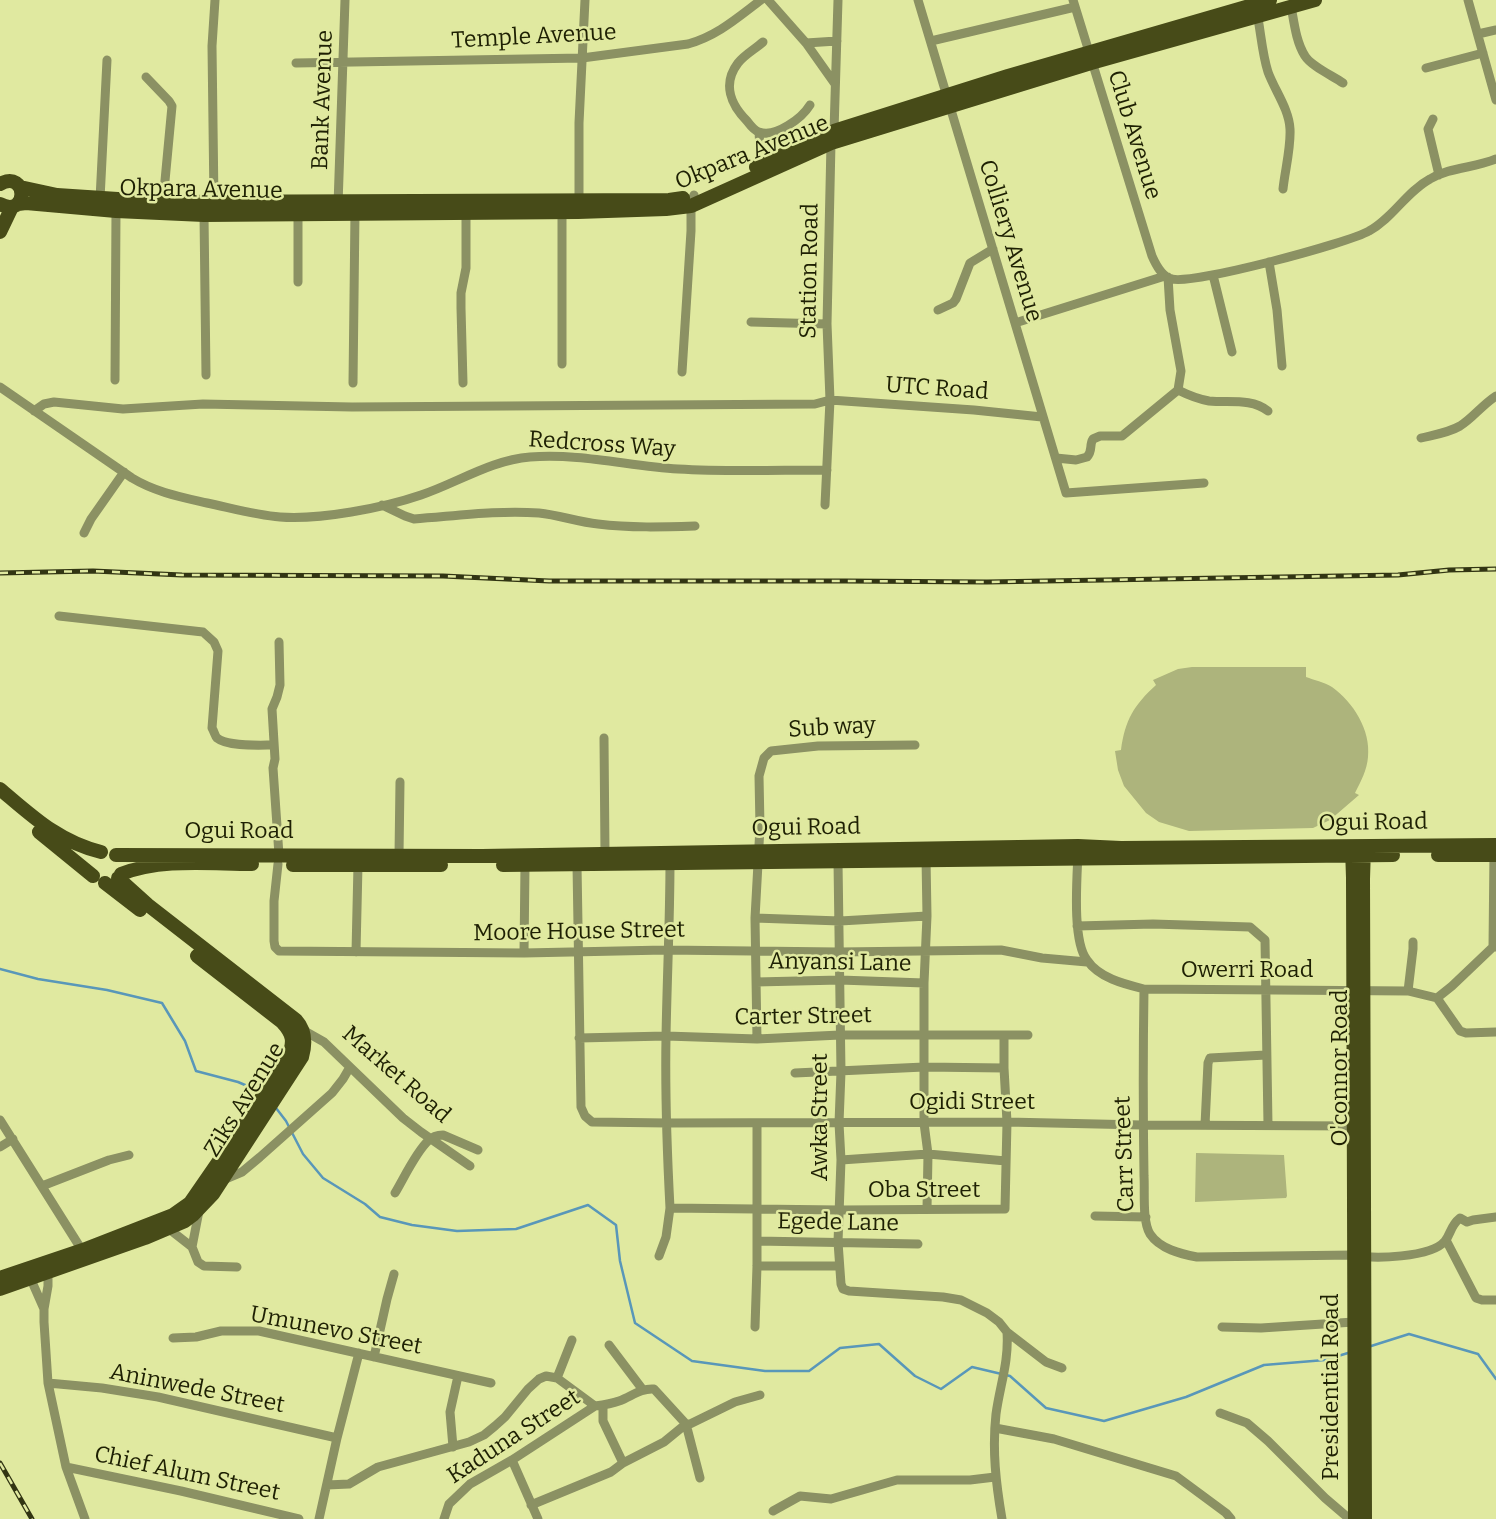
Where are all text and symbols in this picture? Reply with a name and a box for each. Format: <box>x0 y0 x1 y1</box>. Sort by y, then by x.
street label: Temple Avenue <box>451 19 617 55</box>
street label: Bank Avenue <box>307 30 339 170</box>
street label: Club Avenue <box>1101 67 1167 203</box>
street label: Okpara Avenue <box>671 110 833 196</box>
street label: Colliery Avenue <box>972 157 1048 325</box>
street label: Okpara Avenue <box>119 175 283 205</box>
street label: Station Road <box>795 203 825 339</box>
street label: UTC Road <box>884 372 990 406</box>
street label: Redcross Way <box>527 426 677 464</box>
street label: Sub way <box>788 712 876 744</box>
street label: Ogui Road <box>1318 808 1428 838</box>
street label: Ogui Road <box>751 813 861 843</box>
street label: Ogui Road <box>184 818 294 846</box>
street label: Moore House Street <box>473 916 685 948</box>
street label: Anyansi Lane <box>768 948 912 978</box>
street label: Owerri Road <box>1181 957 1313 985</box>
street label: O'connor Road <box>1327 989 1355 1147</box>
street label: Carter Street <box>734 1002 872 1032</box>
street label: Market Road <box>336 1021 456 1129</box>
street label: Ziks Avenue <box>199 1038 291 1162</box>
street label: Awka Street <box>807 1053 835 1181</box>
street label: Ogidi Street <box>909 1089 1035 1117</box>
street label: Carr Street <box>1109 1095 1141 1213</box>
street label: Oba Street <box>868 1177 980 1205</box>
street label: Egede Lane <box>777 1208 899 1238</box>
street label: Presidential Road <box>1318 1293 1346 1481</box>
street label: Umunevo Street <box>248 1301 424 1361</box>
street label: Aninwede Street <box>107 1359 287 1419</box>
street label: Kaduna Street <box>443 1384 585 1490</box>
street label: Chief Alum Street <box>92 1441 282 1507</box>

